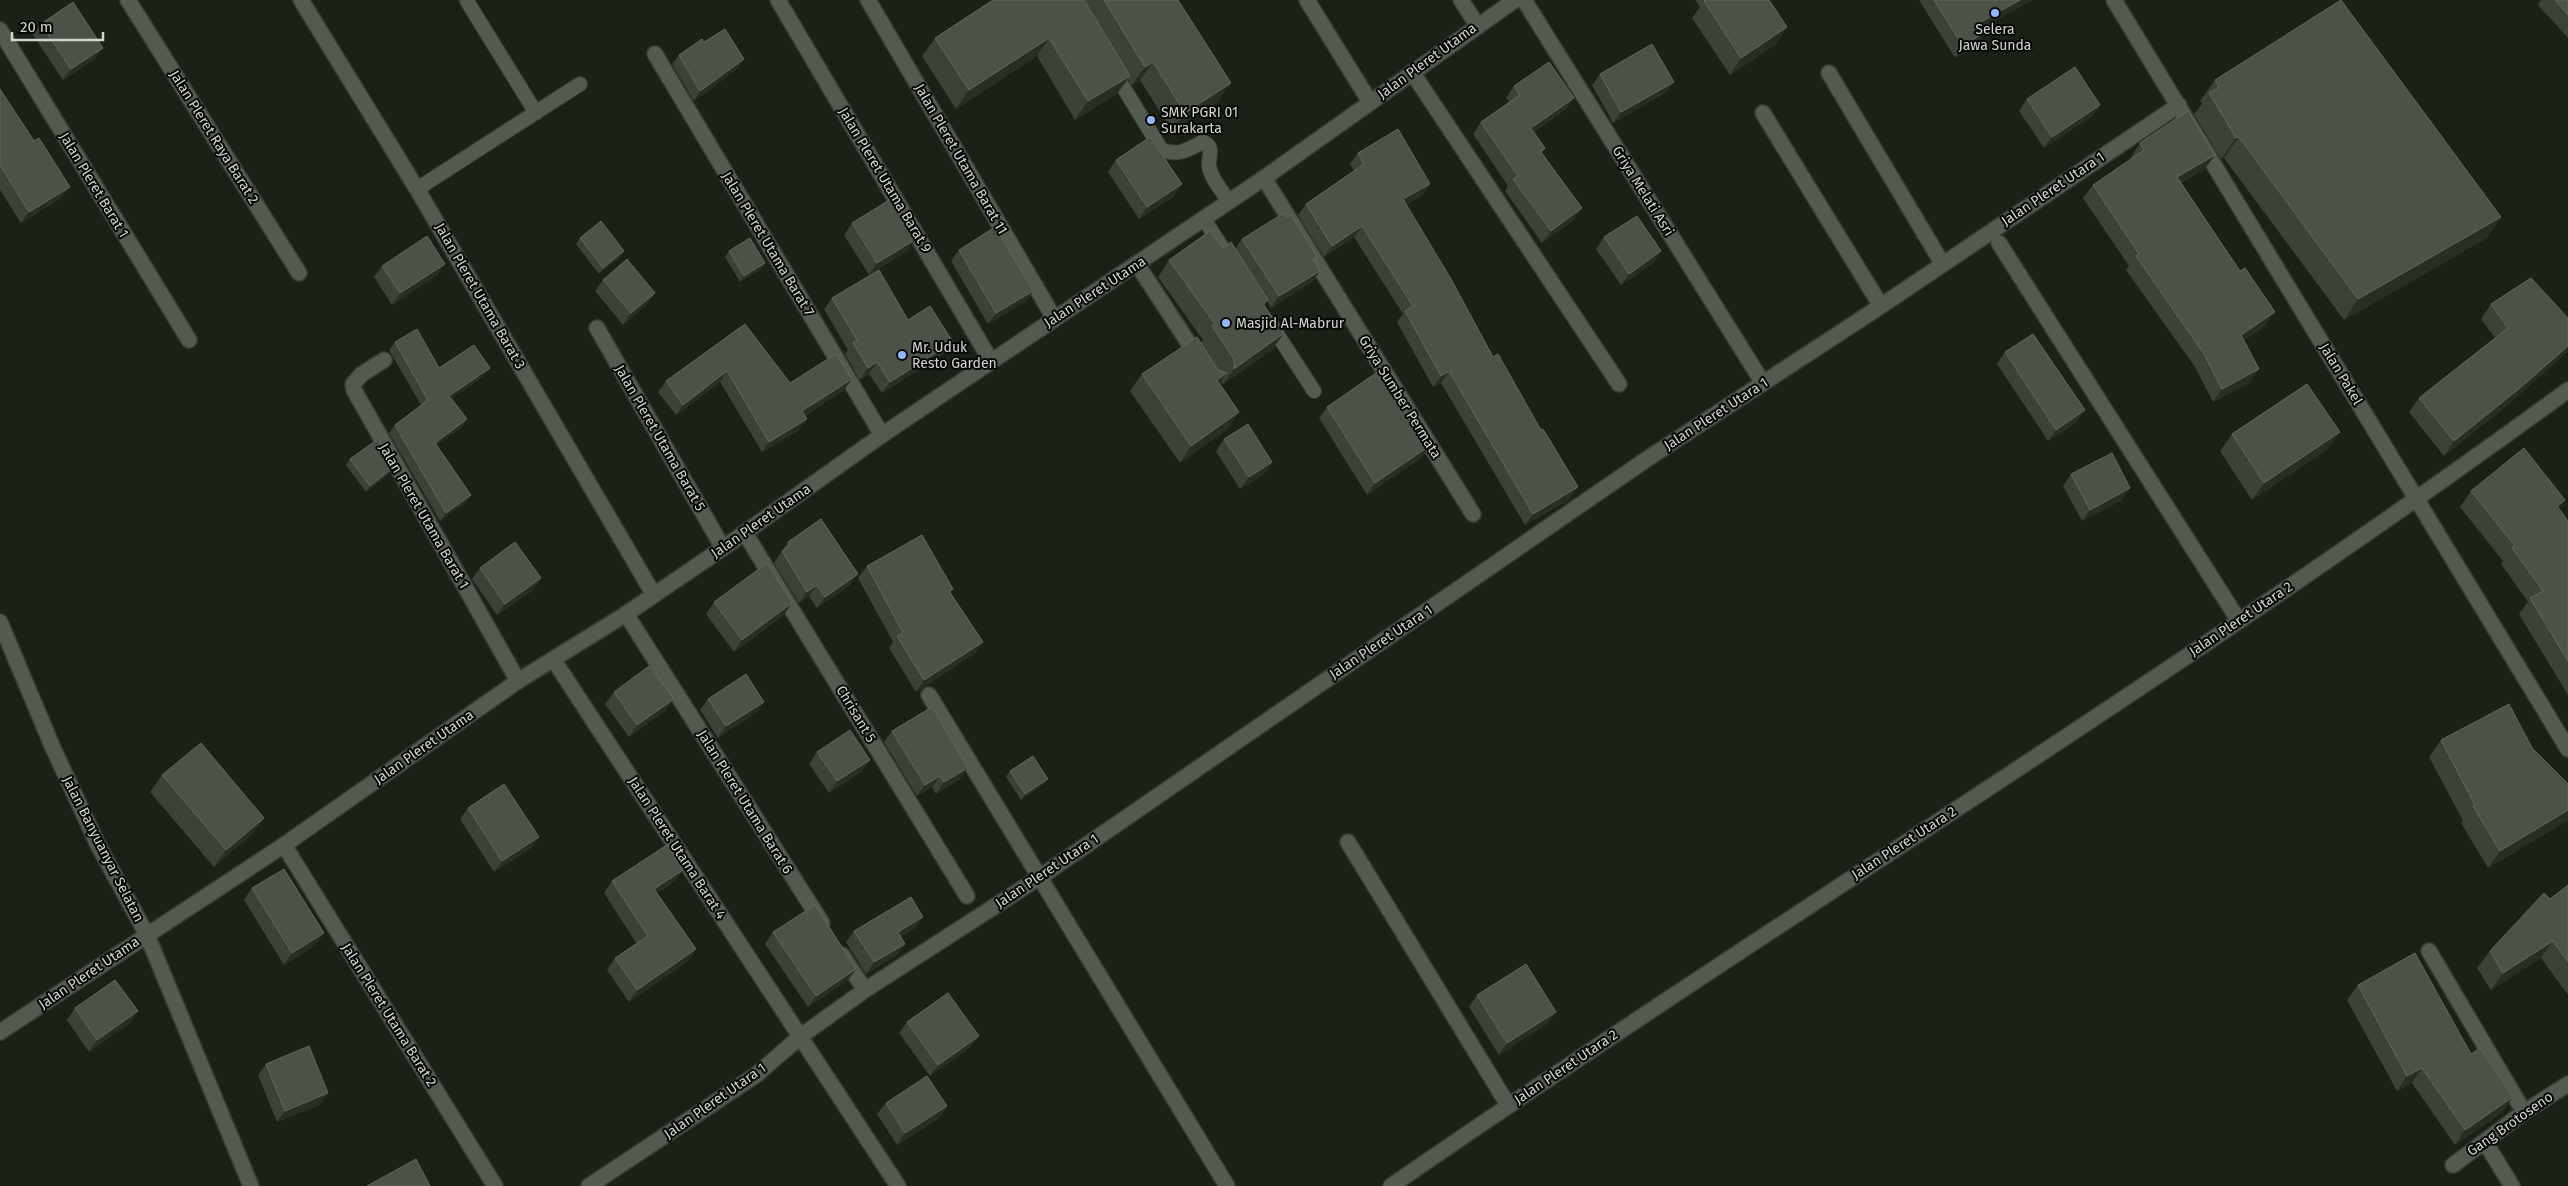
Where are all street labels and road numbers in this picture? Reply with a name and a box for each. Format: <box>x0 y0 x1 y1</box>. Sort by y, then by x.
street label: Jalan Pleret Utama <box>1374 20 1480 102</box>
street label: Jalan Pleret Raya Barat 2 <box>166 67 262 207</box>
street label: Jalan Pleret Utama Barat 11 <box>911 81 1011 237</box>
street label: Jalan Pleret Utama Barat 9 <box>835 104 935 256</box>
street label: Jalan Pleret Barat 1 <box>56 129 132 241</box>
street label: Griya Melati Asri <box>1609 143 1677 239</box>
street label: Jalan Pleret Utara 1 <box>1998 148 2108 230</box>
street label: Jalan Pleret Utama Barat 7 <box>718 169 818 319</box>
street label: Jalan Pleret Utama Barat 3 <box>431 220 529 372</box>
street label: Jalan Pleret Utama <box>1041 253 1149 331</box>
street label: Griya Sumber Permata <box>1355 332 1445 462</box>
street label: Jalan Pakel <box>2316 340 2366 408</box>
street label: Jalan Pleret Utama Barat 5 <box>611 362 709 514</box>
street label: Jalan Pleret Utara 1 <box>1661 374 1771 454</box>
street label: Jalan Pleret Utama Barat 1 <box>375 440 473 592</box>
street label: Jalan Pleret Utama <box>708 480 814 562</box>
street label: Jalan Pleret Utara 2 <box>2186 578 2296 660</box>
street label: Jalan Pleret Utara 1 <box>1326 601 1436 683</box>
street label: Chrisant 5 <box>832 683 880 745</box>
street label: Jalan Pleret Utama <box>371 706 477 788</box>
street label: Jalan Pleret Utama Barat 6 <box>694 727 796 877</box>
street label: Jalan Banyuanyar Selatan <box>59 773 147 925</box>
street label: Jalan Pleret Utama Barat 4 <box>625 774 730 923</box>
street label: Jalan Pleret Utara 2 <box>1848 803 1960 883</box>
street label: Jalan Pleret Utara 1 <box>992 830 1102 912</box>
street label: Jalan Pleret Utama <box>35 933 143 1013</box>
street label: Jalan Pleret Utama Barat 2 <box>338 940 440 1090</box>
street label: Jalan Pleret Utara 2 <box>1511 1026 1621 1108</box>
street label: Jalan Pleret Utara 1 <box>661 1059 769 1143</box>
street label: Gang Brotoseno <box>2464 1088 2556 1160</box>

